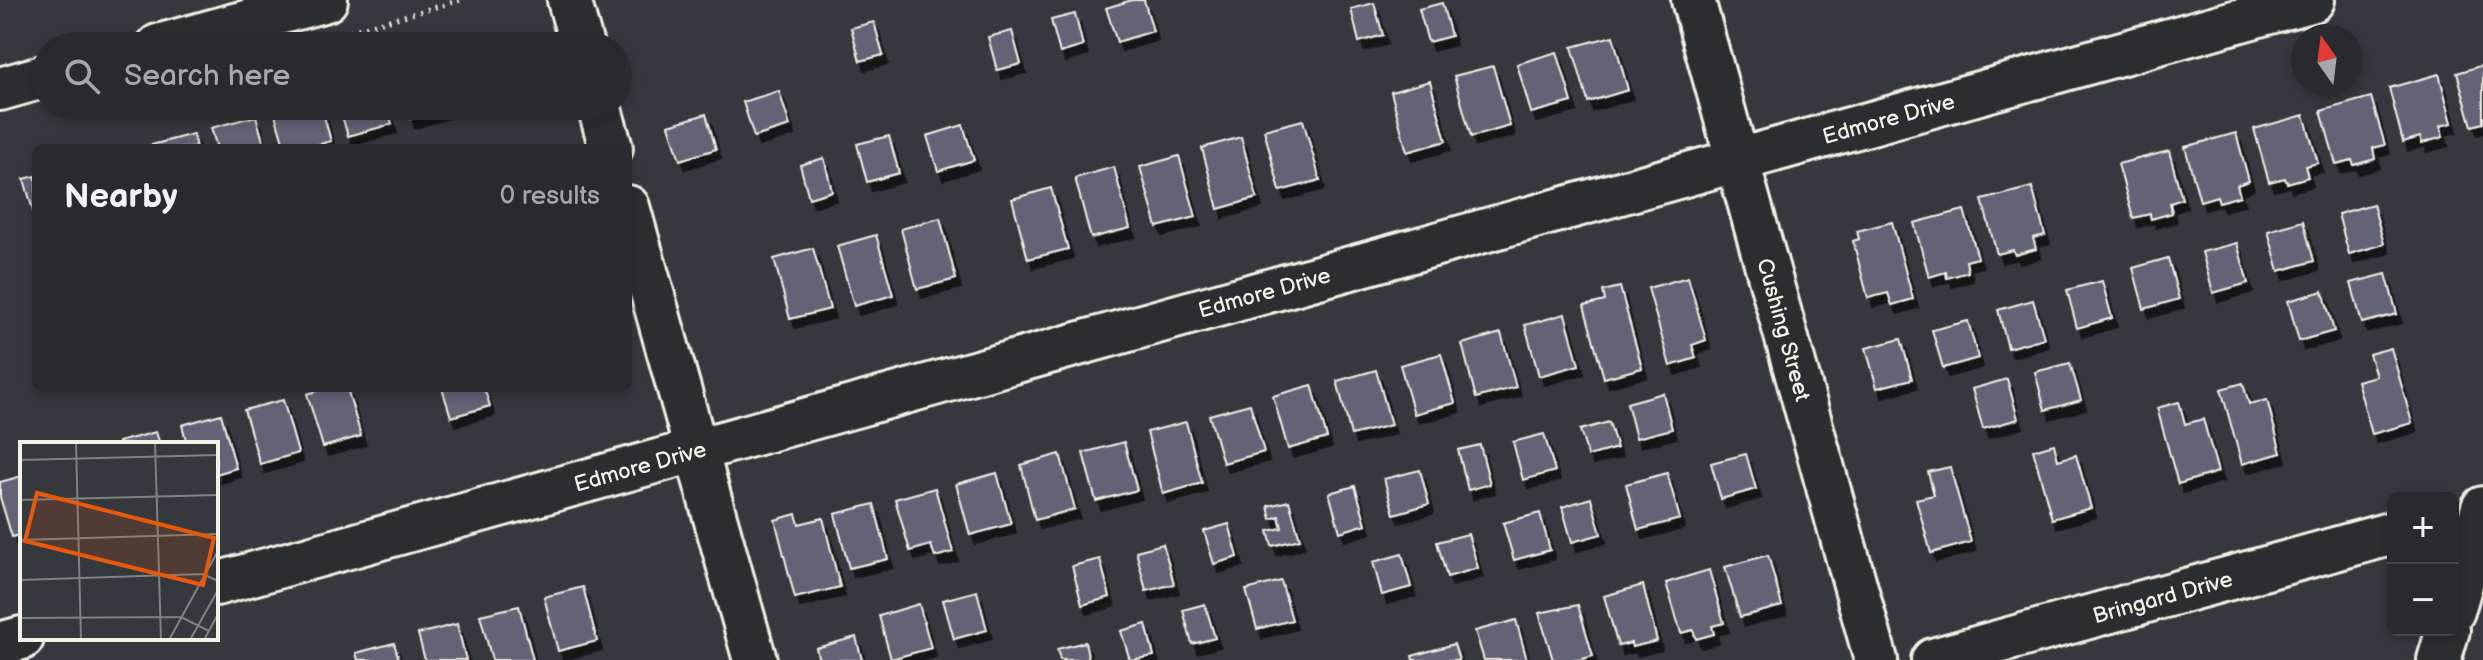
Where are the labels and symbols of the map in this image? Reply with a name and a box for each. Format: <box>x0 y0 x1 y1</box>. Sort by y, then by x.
north arrow <box>2291 24 2363 96</box>
street label: Edmore Drive <box>1820 88 1958 151</box>
street label: Cushing Street <box>1750 255 1816 405</box>
street label: Edmore Drive <box>1195 262 1334 325</box>
street label: Edmore Drive <box>571 436 709 499</box>
inset map <box>20 442 218 640</box>
street label: Bringard Drive <box>2090 566 2236 630</box>

